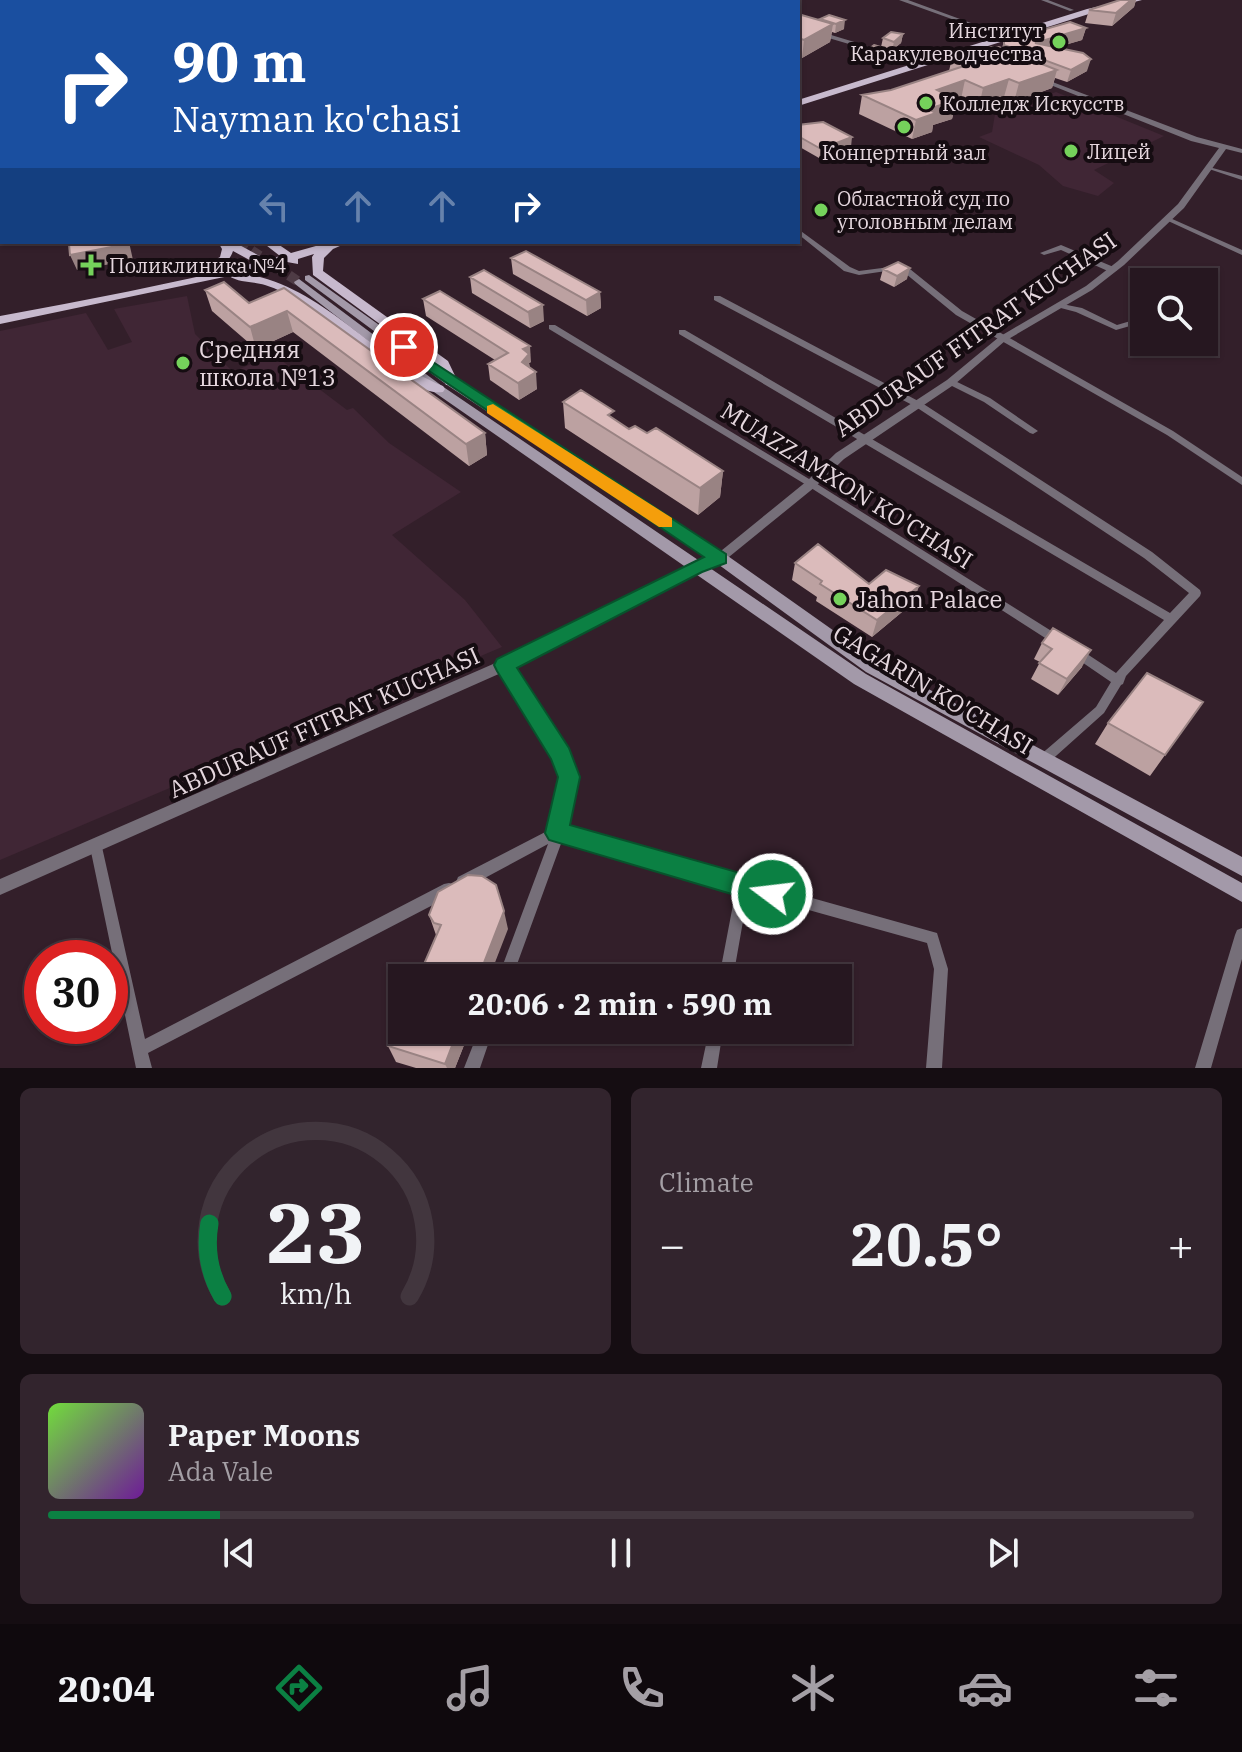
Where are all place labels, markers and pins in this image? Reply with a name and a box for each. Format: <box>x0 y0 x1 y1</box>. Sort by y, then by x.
place label: Институт Каракулеводчества <box>850 17 1043 67</box>
marker: Институт Каракулеводчества <box>1050 33 1068 51</box>
place label: Колледж Искусств <box>942 90 1125 117</box>
marker: Колледж Искусств <box>917 94 935 112</box>
marker: Концертный зал <box>895 118 913 136</box>
place label: Лицей <box>1087 138 1151 165</box>
place label: Концертный зал <box>822 139 986 166</box>
marker: Лицей <box>1062 142 1080 160</box>
place label: Областной суд по уголовным делам <box>837 185 1013 235</box>
marker: Областной суд по уголовным делам <box>812 201 830 219</box>
place label: Поликлиника №4 <box>109 252 286 279</box>
marker: Поликлиника №4 <box>80 254 102 276</box>
pin <box>370 313 438 381</box>
place label: Средняя школа №13 <box>199 333 336 393</box>
marker: Средняя школа №13 <box>174 354 192 372</box>
place label: Jahon Palace <box>856 583 1002 615</box>
marker: Jahon Palace <box>831 590 849 608</box>

